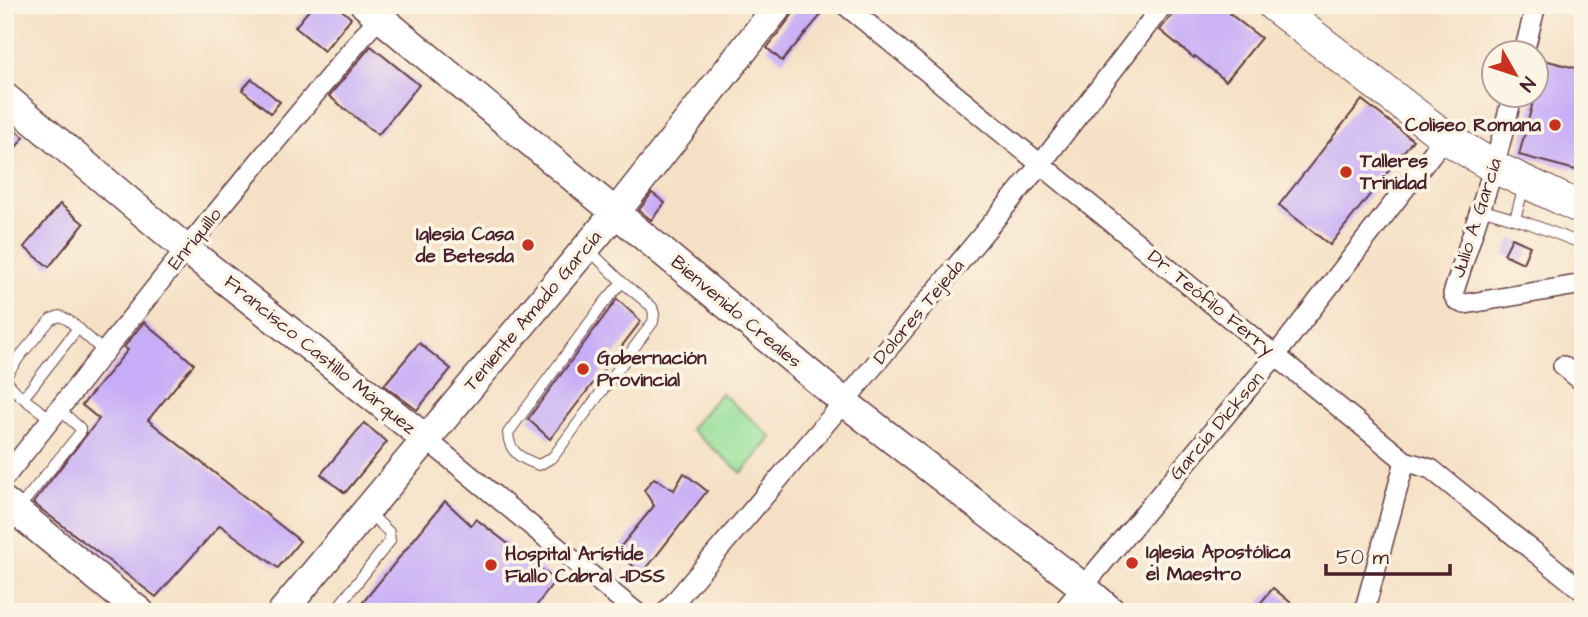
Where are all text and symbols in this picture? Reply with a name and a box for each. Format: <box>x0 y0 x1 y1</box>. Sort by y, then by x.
north arrow <box>1480 38 1550 108</box>
text: N <box>1513 71 1541 97</box>
place label: Coliseo Romana <box>1405 112 1541 139</box>
marker: Coliseo Romana <box>1547 117 1563 133</box>
place label: Talleres Trinidad <box>1359 148 1429 197</box>
street label: Julio A. García <box>1445 154 1509 281</box>
marker: Talleres Trinidad <box>1338 164 1354 180</box>
street label: Enriquillo <box>162 202 229 276</box>
place label: Iglesia Casa de Betesda <box>415 221 514 270</box>
street label: Teniente Amado García <box>458 225 609 397</box>
marker: Iglesia Casa de Betesda <box>520 237 536 253</box>
street label: Dr. Teófilo Ferry <box>1141 243 1281 364</box>
street label: Bienvenido Creales <box>665 249 807 375</box>
street label: Dolores Tejeda <box>867 253 971 370</box>
street label: Francisco Castillo Márquez <box>218 269 422 441</box>
place label: Gobernación Provincial <box>597 345 707 394</box>
marker: Gobernación Provincial <box>575 361 591 377</box>
street label: García Dickson <box>1164 366 1270 486</box>
scale bar <box>1326 533 1450 577</box>
place label: Iglesia Apostólica el Maestro <box>1146 539 1291 588</box>
place label: Hospital Arístide Fiallo Cabral -IDSS <box>505 541 665 590</box>
text: 50 m <box>1336 543 1390 572</box>
marker: Iglesia Apostólica el Maestro <box>1124 555 1140 571</box>
marker: Hospital Arístide Fiallo Cabral -IDSS <box>483 557 499 573</box>

